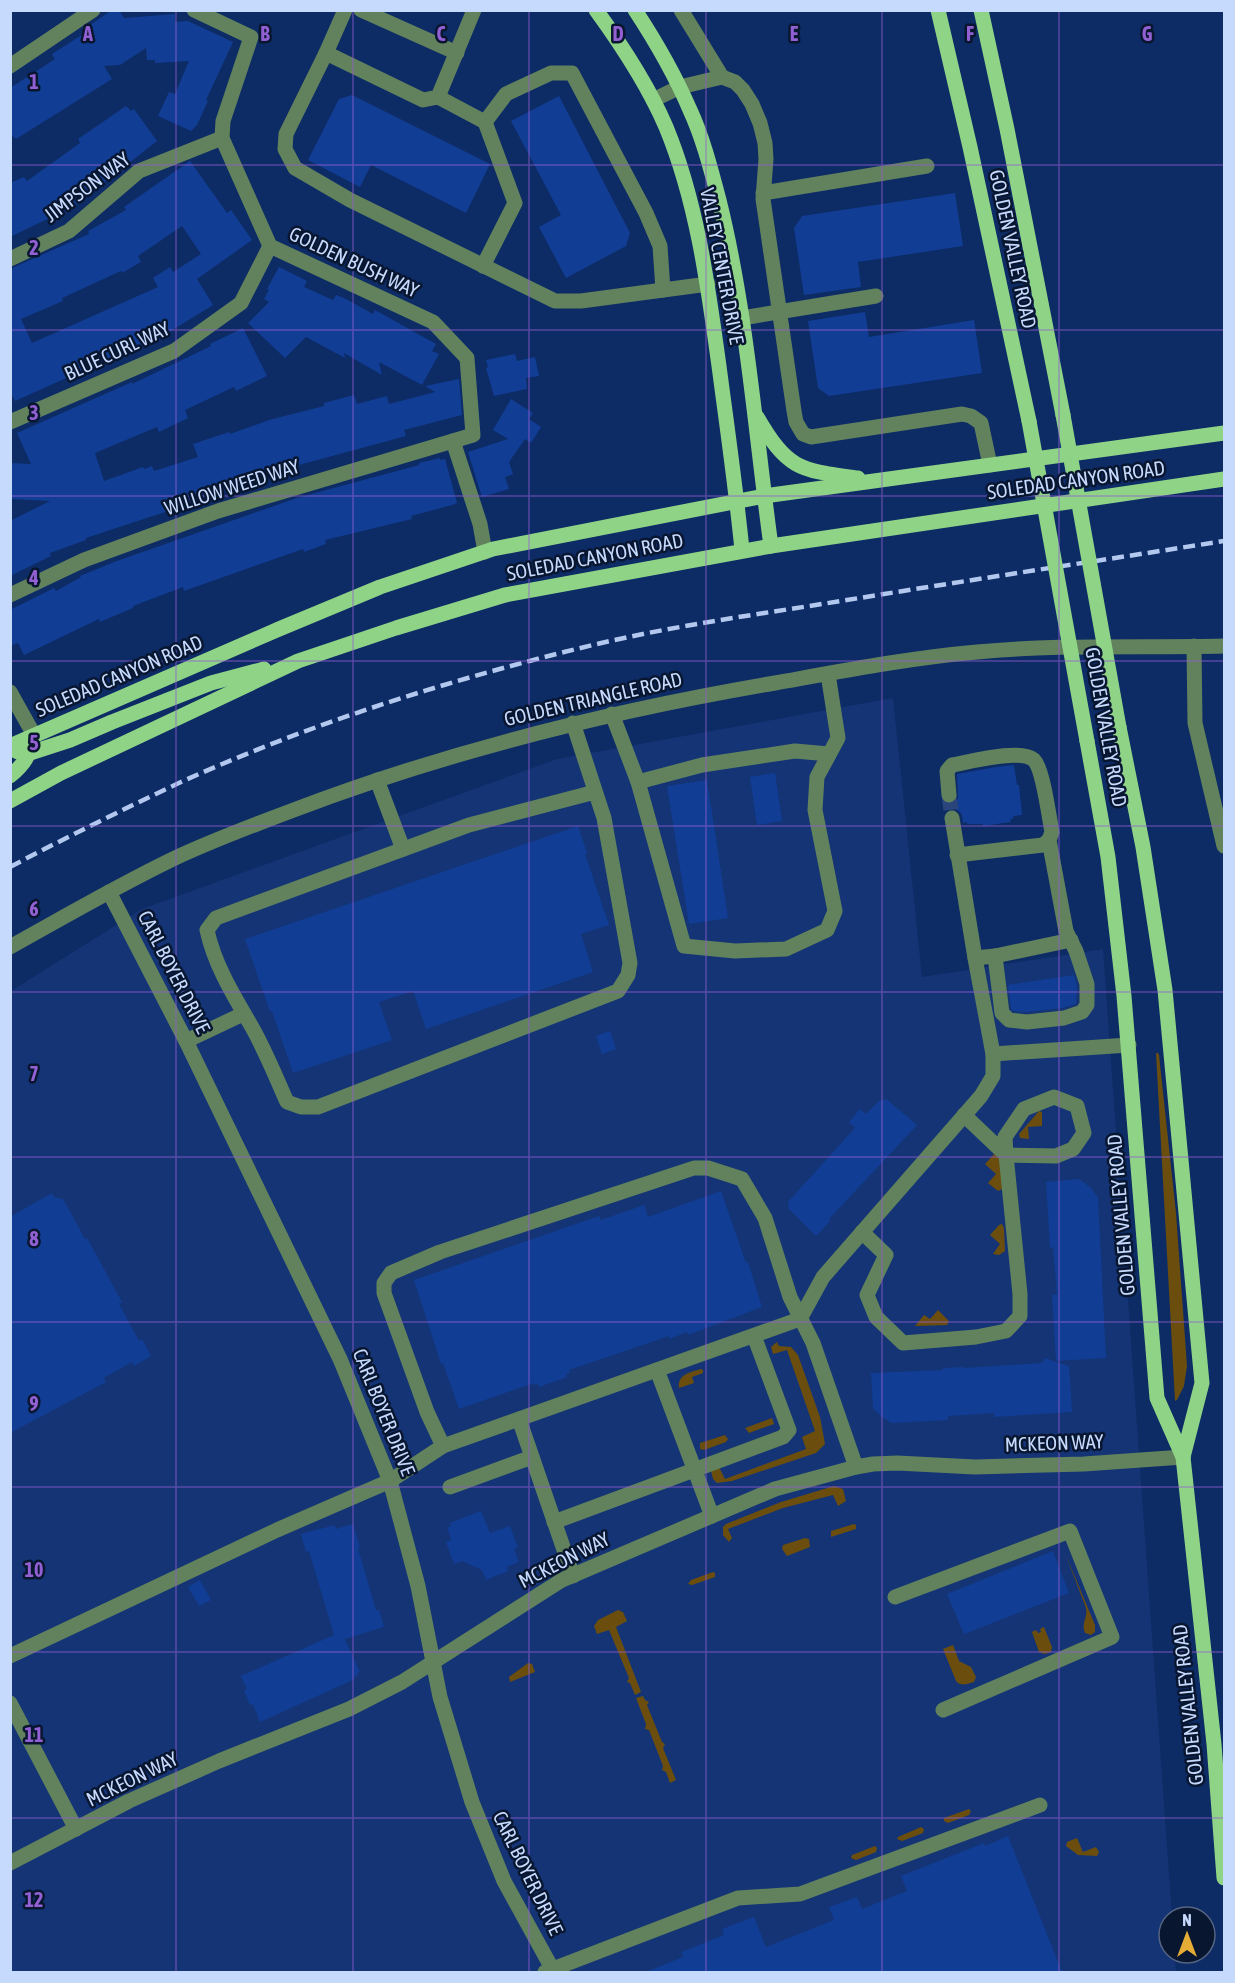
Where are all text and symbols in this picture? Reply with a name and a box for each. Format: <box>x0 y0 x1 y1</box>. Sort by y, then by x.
text: A <box>82 22 93 45</box>
text: B <box>260 22 270 45</box>
text: C <box>437 22 446 45</box>
text: D <box>612 22 624 45</box>
text: E <box>790 22 799 45</box>
text: F <box>966 22 974 45</box>
text: G <box>1142 22 1153 45</box>
text: 1 <box>29 70 39 93</box>
street label: JIMPSON WAY <box>39 147 134 226</box>
street label: GOLDEN VALLEY ROAD <box>985 167 1042 330</box>
street label: VALLEY CENTER DRIVE <box>696 186 749 347</box>
street label: GOLDEN BUSH WAY <box>286 222 423 302</box>
text: 2 <box>29 236 39 259</box>
street label: BLUE CURL WAY <box>61 316 173 385</box>
text: 3 <box>29 401 39 424</box>
street label: WILLOW WEED WAY <box>161 454 302 519</box>
street label: SOLEDAD CANYON ROAD <box>986 456 1166 503</box>
street label: SOLEDAD CANYON ROAD <box>505 528 685 585</box>
text: 4 <box>28 566 39 589</box>
street label: SOLEDAD CANYON ROAD <box>32 630 206 721</box>
street label: GOLDEN VALLEY ROAD <box>1081 645 1132 808</box>
street label: GOLDEN TRIANGLE ROAD <box>502 667 684 730</box>
text: 5 <box>29 731 39 754</box>
text: 6 <box>29 897 39 920</box>
street label: CARL BOYER DRIVE <box>134 907 215 1037</box>
text: 7 <box>29 1062 39 1085</box>
street label: GOLDEN VALLEY ROAD <box>1102 1134 1139 1297</box>
text: 8 <box>29 1227 39 1250</box>
street label: CARL BOYER DRIVE <box>349 1345 421 1479</box>
text: 9 <box>29 1392 39 1415</box>
street label: MCKEON WAY <box>1004 1429 1104 1456</box>
street label: MCKEON WAY <box>515 1527 613 1592</box>
text: 10 <box>25 1558 43 1581</box>
street label: GOLDEN VALLEY ROAD <box>1168 1623 1207 1787</box>
text: 11 <box>25 1723 43 1746</box>
street label: MCKEON WAY <box>82 1747 181 1811</box>
street label: CARL BOYER DRIVE <box>489 1807 569 1939</box>
text: 12 <box>25 1888 43 1911</box>
north arrow <box>1157 1905 1217 1965</box>
text: N <box>1182 1911 1192 1929</box>

